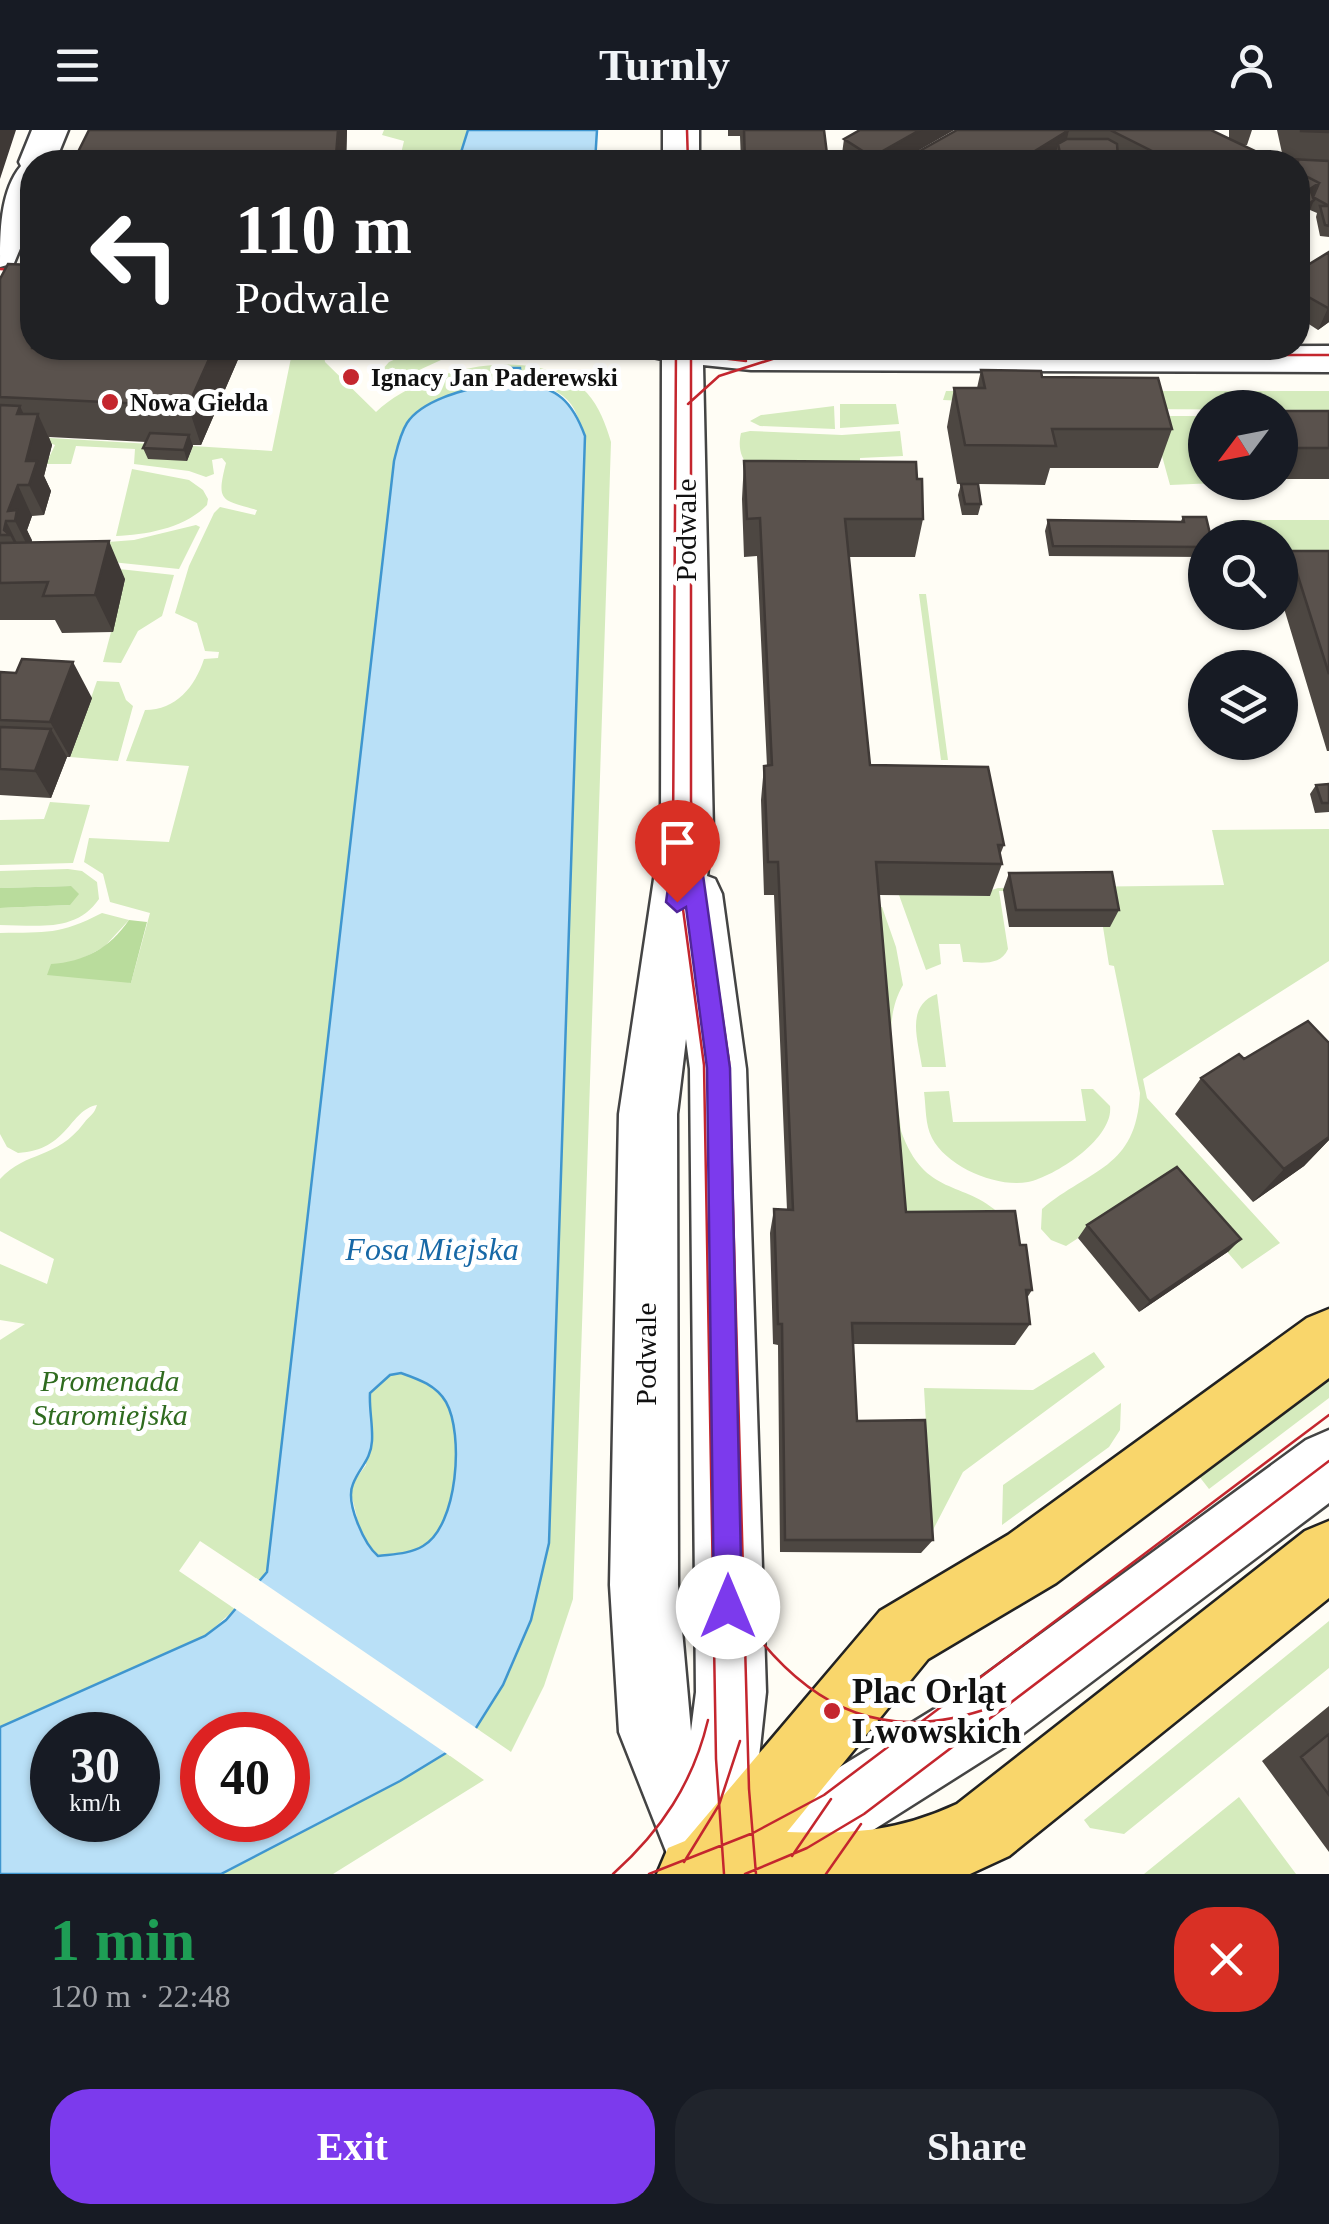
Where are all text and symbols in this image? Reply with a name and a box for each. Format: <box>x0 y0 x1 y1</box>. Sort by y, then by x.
icon: menu <box>50 38 105 93</box>
icon: person <box>1224 38 1279 93</box>
text: Turnly <box>599 40 730 90</box>
icon: left <box>70 190 200 320</box>
text: 110 m <box>235 191 412 268</box>
text: Podwale <box>235 273 390 323</box>
place label: Ignacy Jan Paderewski <box>371 364 618 391</box>
marker: Ignacy Jan Paderewski <box>340 366 362 388</box>
place label: Nowa Giełda <box>130 389 269 416</box>
north arrow <box>1188 390 1298 500</box>
map controls <box>1188 390 1298 760</box>
marker: Nowa Giełda <box>99 391 121 413</box>
street label: Podwale <box>669 478 702 582</box>
button: search <box>1188 520 1298 630</box>
button: layers <box>1188 650 1298 760</box>
pin <box>635 800 720 903</box>
icon: arrive <box>650 815 705 870</box>
water label: Fosa Miejska <box>344 1231 519 1267</box>
street label: Podwale <box>629 1302 662 1406</box>
park label: Promenada Staromiejska <box>32 1364 188 1431</box>
position arrow <box>676 1555 780 1659</box>
place label: Plac Orląt Lwowskich <box>852 1672 1021 1751</box>
marker: Plac Orląt Lwowskich <box>821 1700 843 1722</box>
speed limit sign: 40 <box>180 1712 310 1842</box>
text: 30 <box>70 1737 120 1793</box>
text: km/h <box>69 1789 121 1816</box>
text: 1 min <box>50 1907 195 1973</box>
button: close <box>1174 1907 1279 2012</box>
text: 120 m · 22:48 <box>50 1978 230 2014</box>
button: Exit <box>50 2089 655 2204</box>
button: Share <box>675 2089 1279 2204</box>

